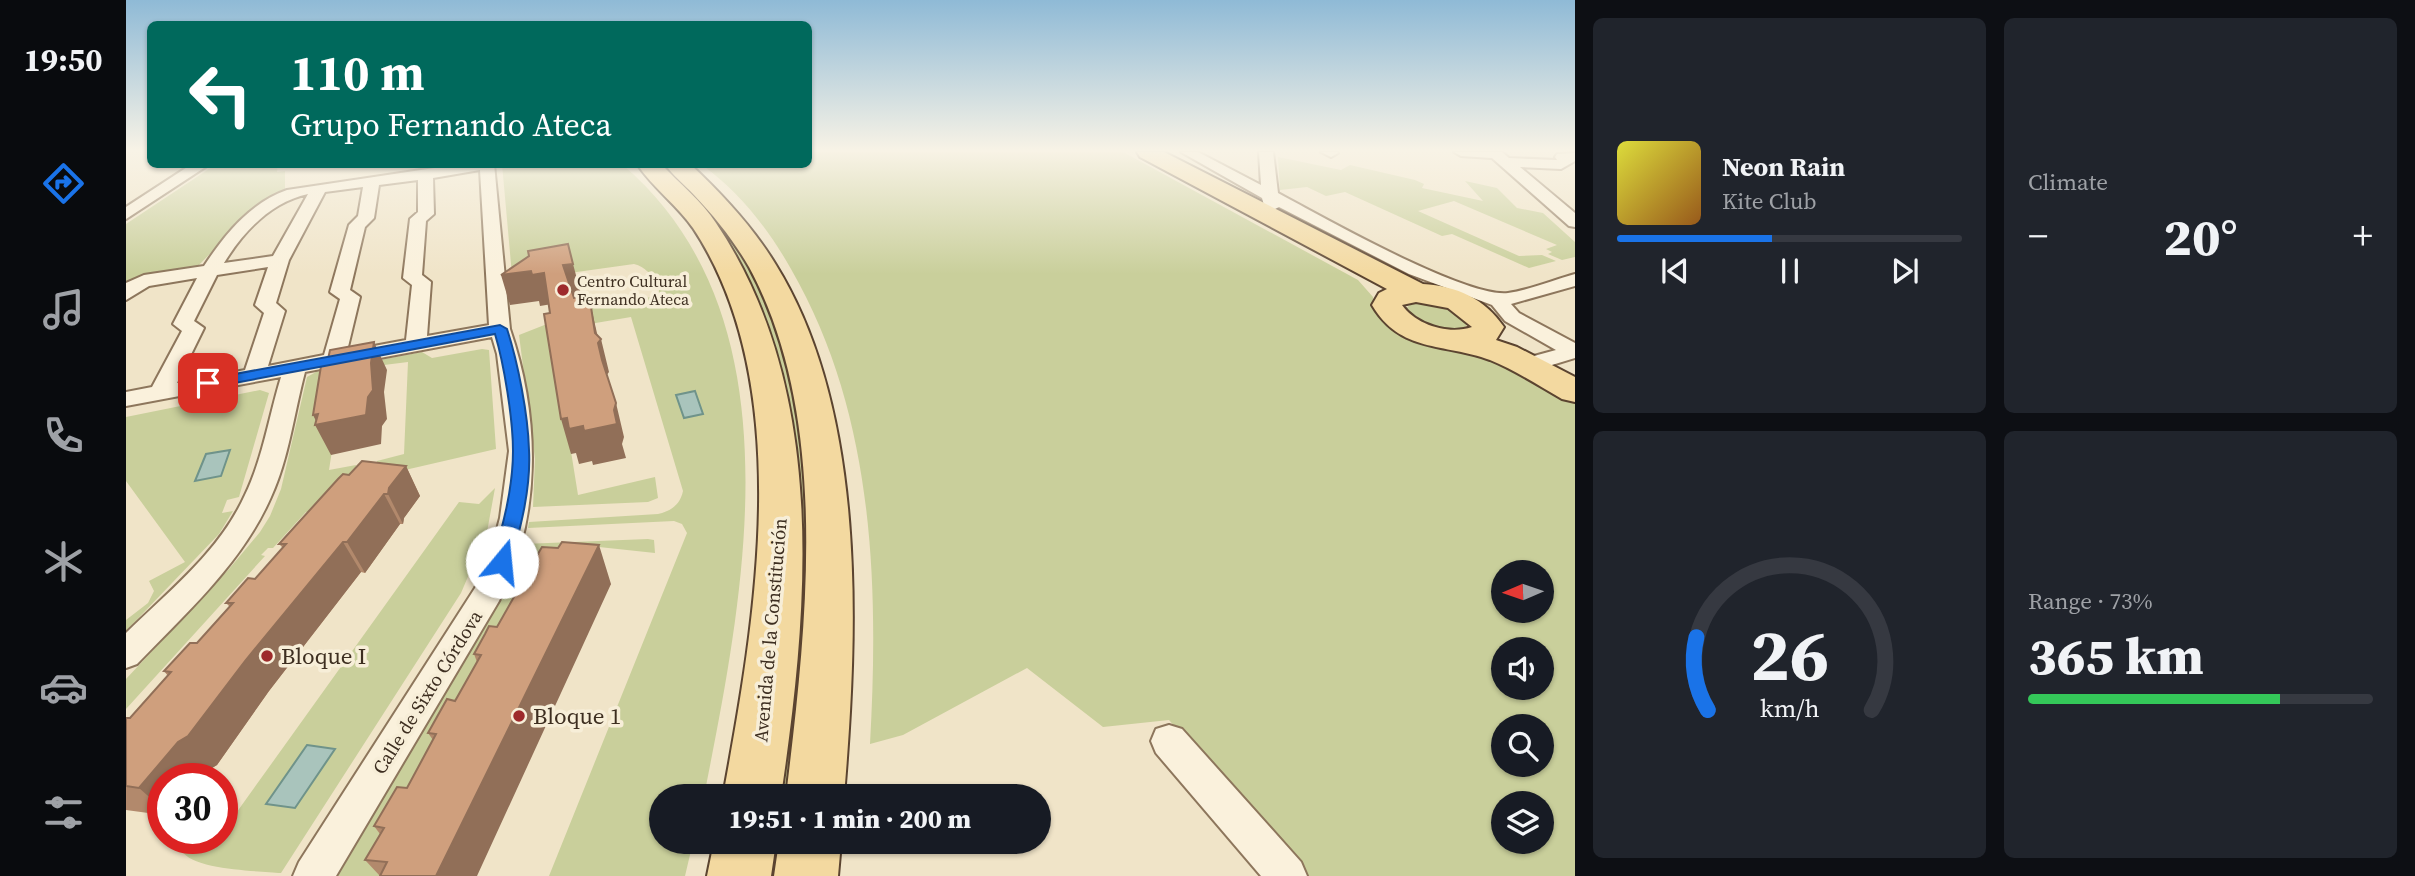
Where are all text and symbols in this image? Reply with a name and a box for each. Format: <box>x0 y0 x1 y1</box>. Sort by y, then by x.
text: 19:50 <box>24 38 102 82</box>
text: 110 m <box>290 39 425 106</box>
icon: left <box>175 49 266 140</box>
text: Grupo Fernando Ateca <box>290 103 612 147</box>
text: Neon Rain <box>1722 149 1845 185</box>
icon: directions <box>39 159 88 208</box>
text: Climate <box>2028 166 2108 198</box>
text: Kite Club <box>1722 185 1817 217</box>
text: 20° <box>2163 201 2238 272</box>
text: − <box>2028 210 2048 262</box>
text: + <box>2353 210 2373 262</box>
icon: previous <box>1656 252 1694 290</box>
icon: pause <box>1771 252 1809 290</box>
icon: next <box>1886 252 1924 290</box>
place label: Centro Cultural Fernando Ateca <box>577 270 690 310</box>
marker: Centro Cultural Fernando Ateca <box>555 282 571 298</box>
icon: music <box>39 285 88 334</box>
pin <box>178 353 238 413</box>
icon: arrive <box>189 364 227 402</box>
icon: phone <box>39 411 88 460</box>
street label: Avenida de la Constitución <box>747 517 793 743</box>
position arrow <box>465 525 539 599</box>
icon: climate <box>39 537 88 586</box>
north arrow <box>1491 560 1554 623</box>
map controls <box>1491 560 1554 854</box>
text: Range · 73% <box>2028 585 2153 617</box>
street label: Calle de Sixto Córdova <box>366 605 488 779</box>
text: 26 <box>1750 606 1829 705</box>
text: 365 km <box>2028 620 2204 691</box>
button: sound <box>1491 637 1554 700</box>
place label: Bloque I <box>281 640 366 672</box>
marker: Bloque I <box>259 648 275 664</box>
icon: car <box>39 663 88 712</box>
text: km/h <box>1760 691 1819 725</box>
place label: Bloque 1 <box>533 700 621 732</box>
marker: Bloque 1 <box>511 708 527 724</box>
button: search <box>1491 714 1554 777</box>
speed limit sign: 30 <box>147 763 238 854</box>
icon: filters <box>39 788 88 837</box>
button: layers <box>1491 791 1554 854</box>
text: 19:51 · 1 min · 200 m <box>729 801 971 837</box>

